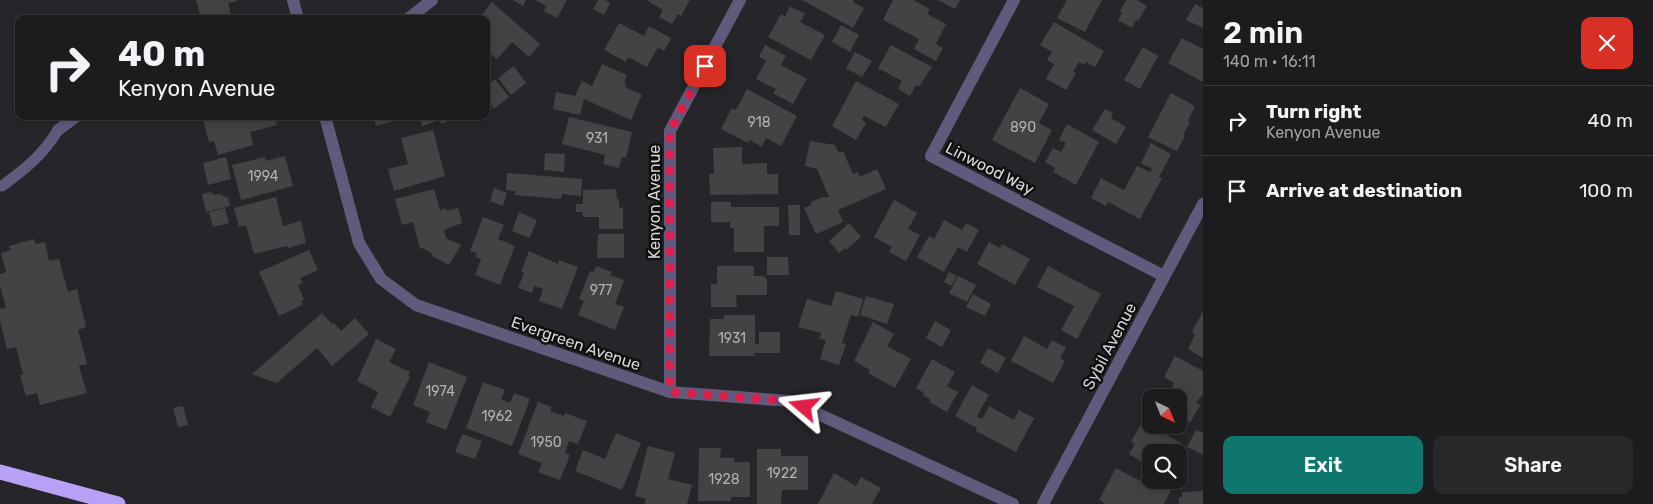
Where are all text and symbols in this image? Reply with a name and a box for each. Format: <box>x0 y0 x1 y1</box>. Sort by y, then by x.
text: 2 min <box>1223 15 1303 51</box>
button: close <box>1581 17 1633 69</box>
text: 40 m <box>118 33 205 75</box>
icon: right <box>35 35 100 100</box>
pin <box>684 45 726 87</box>
icon: arrive <box>691 52 719 80</box>
text: 140 m · 16:11 <box>1223 52 1316 71</box>
text: Kenyon Avenue <box>118 75 275 102</box>
text: Turn right <box>1266 100 1361 123</box>
icon: right <box>1223 107 1251 135</box>
text: 40 m <box>1588 109 1633 132</box>
house number: 918 <box>747 114 771 131</box>
house number: 890 <box>1010 119 1036 136</box>
text: Kenyon Avenue <box>1266 123 1381 142</box>
house number: 931 <box>586 130 608 147</box>
street label: Linwood Way <box>942 138 1037 199</box>
street label: Kenyon Avenue <box>645 145 664 259</box>
house number: 1994 <box>247 168 279 185</box>
icon: arrive <box>1223 177 1251 205</box>
text: Arrive at destination <box>1266 179 1462 202</box>
text: 100 m <box>1579 179 1633 202</box>
house number: 977 <box>590 282 612 299</box>
street label: Sybil Avenue <box>1079 300 1140 393</box>
street label: Evergreen Avenue <box>509 312 643 375</box>
house number: 1931 <box>718 330 746 347</box>
position arrow <box>777 380 829 432</box>
house number: 1974 <box>425 383 455 400</box>
north arrow <box>1142 389 1188 434</box>
map controls <box>1142 389 1187 489</box>
house number: 1962 <box>482 408 512 425</box>
house number: 1950 <box>530 434 562 451</box>
button: Exit <box>1223 436 1423 494</box>
button: Share <box>1433 436 1633 494</box>
button: search <box>1142 444 1187 489</box>
house number: 1922 <box>767 465 797 482</box>
house number: 1928 <box>708 471 740 488</box>

